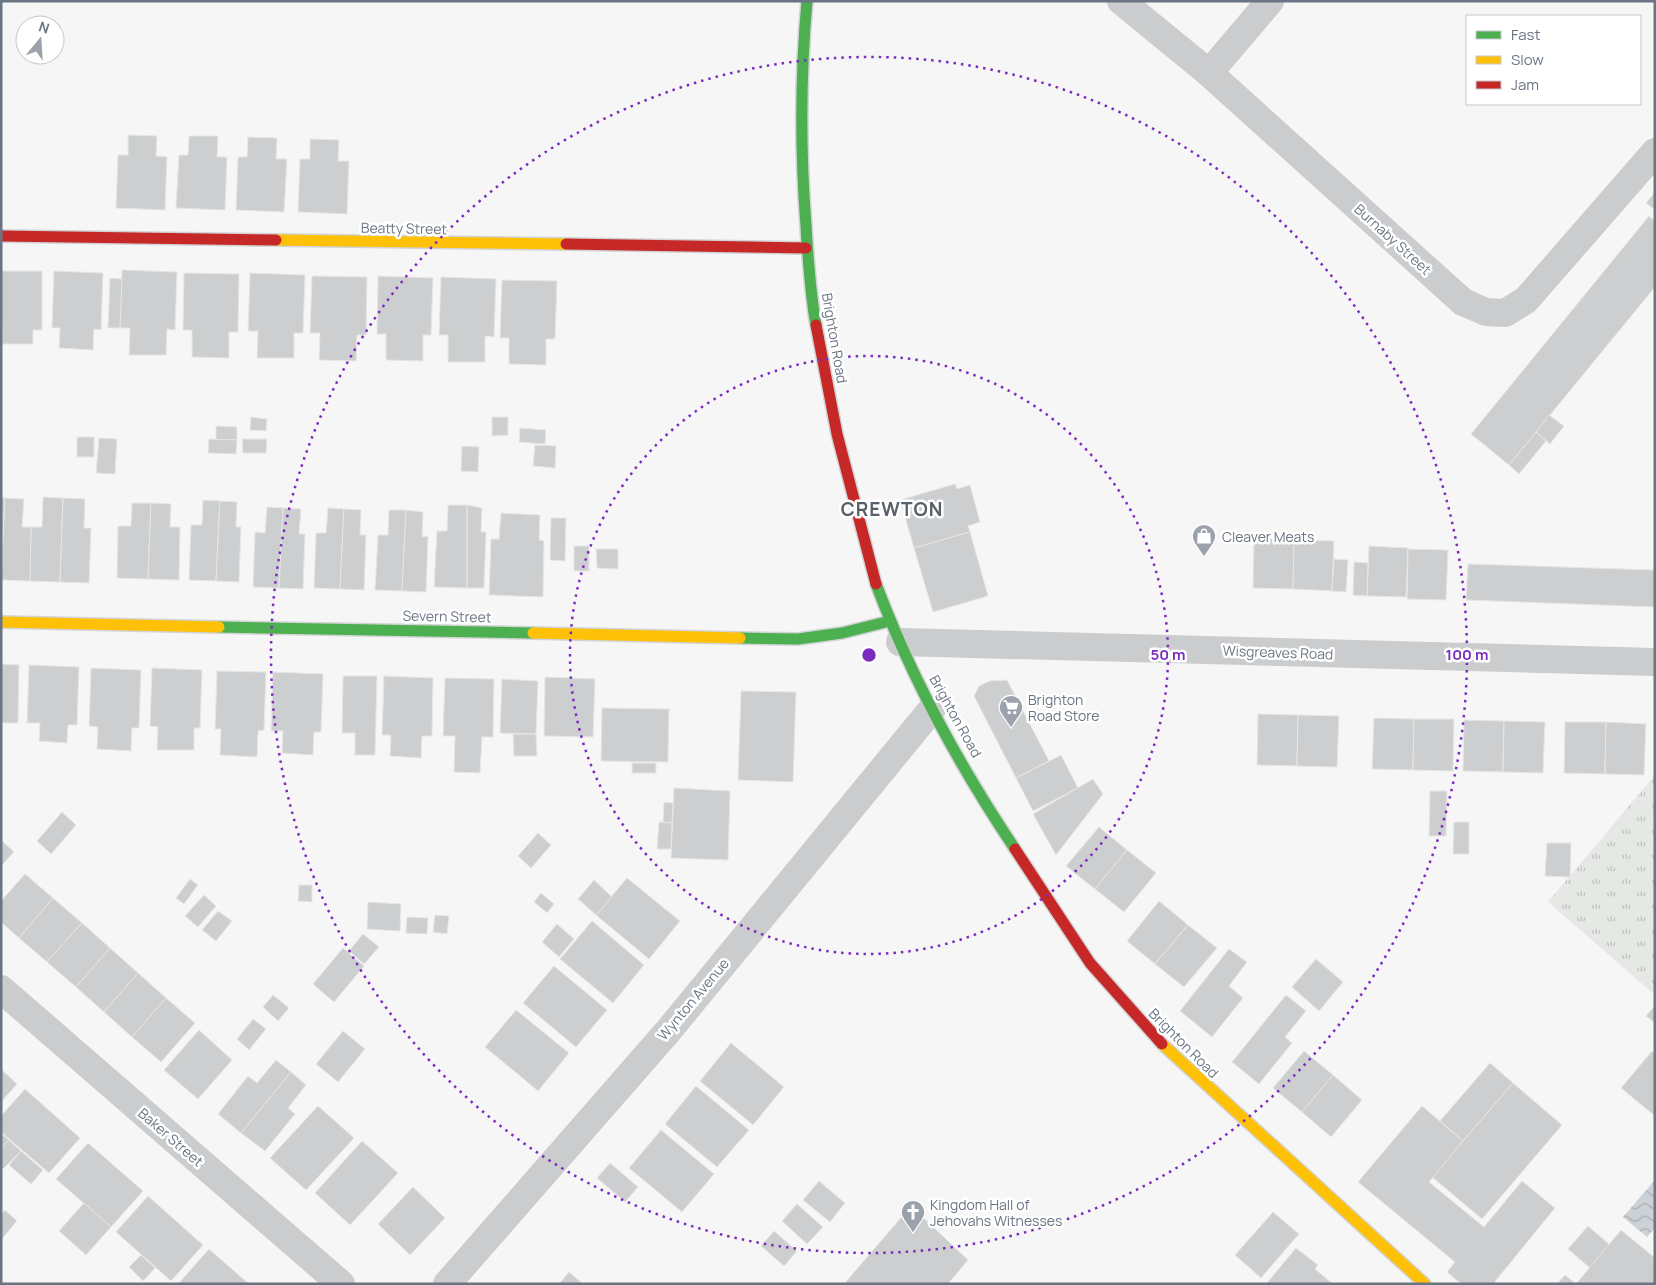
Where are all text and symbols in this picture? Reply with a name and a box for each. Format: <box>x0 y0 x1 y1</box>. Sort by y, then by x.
north arrow <box>15 15 65 65</box>
legend <box>1466 15 1641 105</box>
text: N <box>36 17 52 38</box>
text: Fast <box>1511 24 1540 45</box>
text: Slow <box>1511 49 1544 70</box>
text: Jam <box>1511 74 1539 95</box>
street label: Burnaby Street <box>1351 199 1436 279</box>
street label: Beatty Street <box>361 218 448 238</box>
street label: Brighton Road <box>818 291 852 385</box>
district label: CREWTON <box>841 496 943 522</box>
shop icon: Cleaver Meats <box>1191 523 1217 557</box>
place label: Cleaver Meats <box>1222 527 1314 546</box>
street label: Severn Street <box>402 606 492 626</box>
street label: Wisgreaves Road <box>1222 641 1334 663</box>
text: 50 m <box>1150 644 1186 665</box>
text: 100 m <box>1446 644 1488 665</box>
centre of rings <box>860 646 878 664</box>
street label: Brighton Road <box>926 671 986 761</box>
place label: Brighton Road Store <box>1028 690 1099 725</box>
supermarket icon: Brighton Road Store <box>998 694 1024 728</box>
street label: Wynton Avenue <box>653 954 733 1044</box>
street label: Brighton Road <box>1145 1004 1223 1082</box>
street label: Baker Street <box>134 1103 208 1171</box>
place label: Kingdom Hall of Jehovahs Witnesses <box>930 1195 1062 1230</box>
church icon: Kingdom Hall of Jehovahs Witnesses <box>900 1199 926 1233</box>

